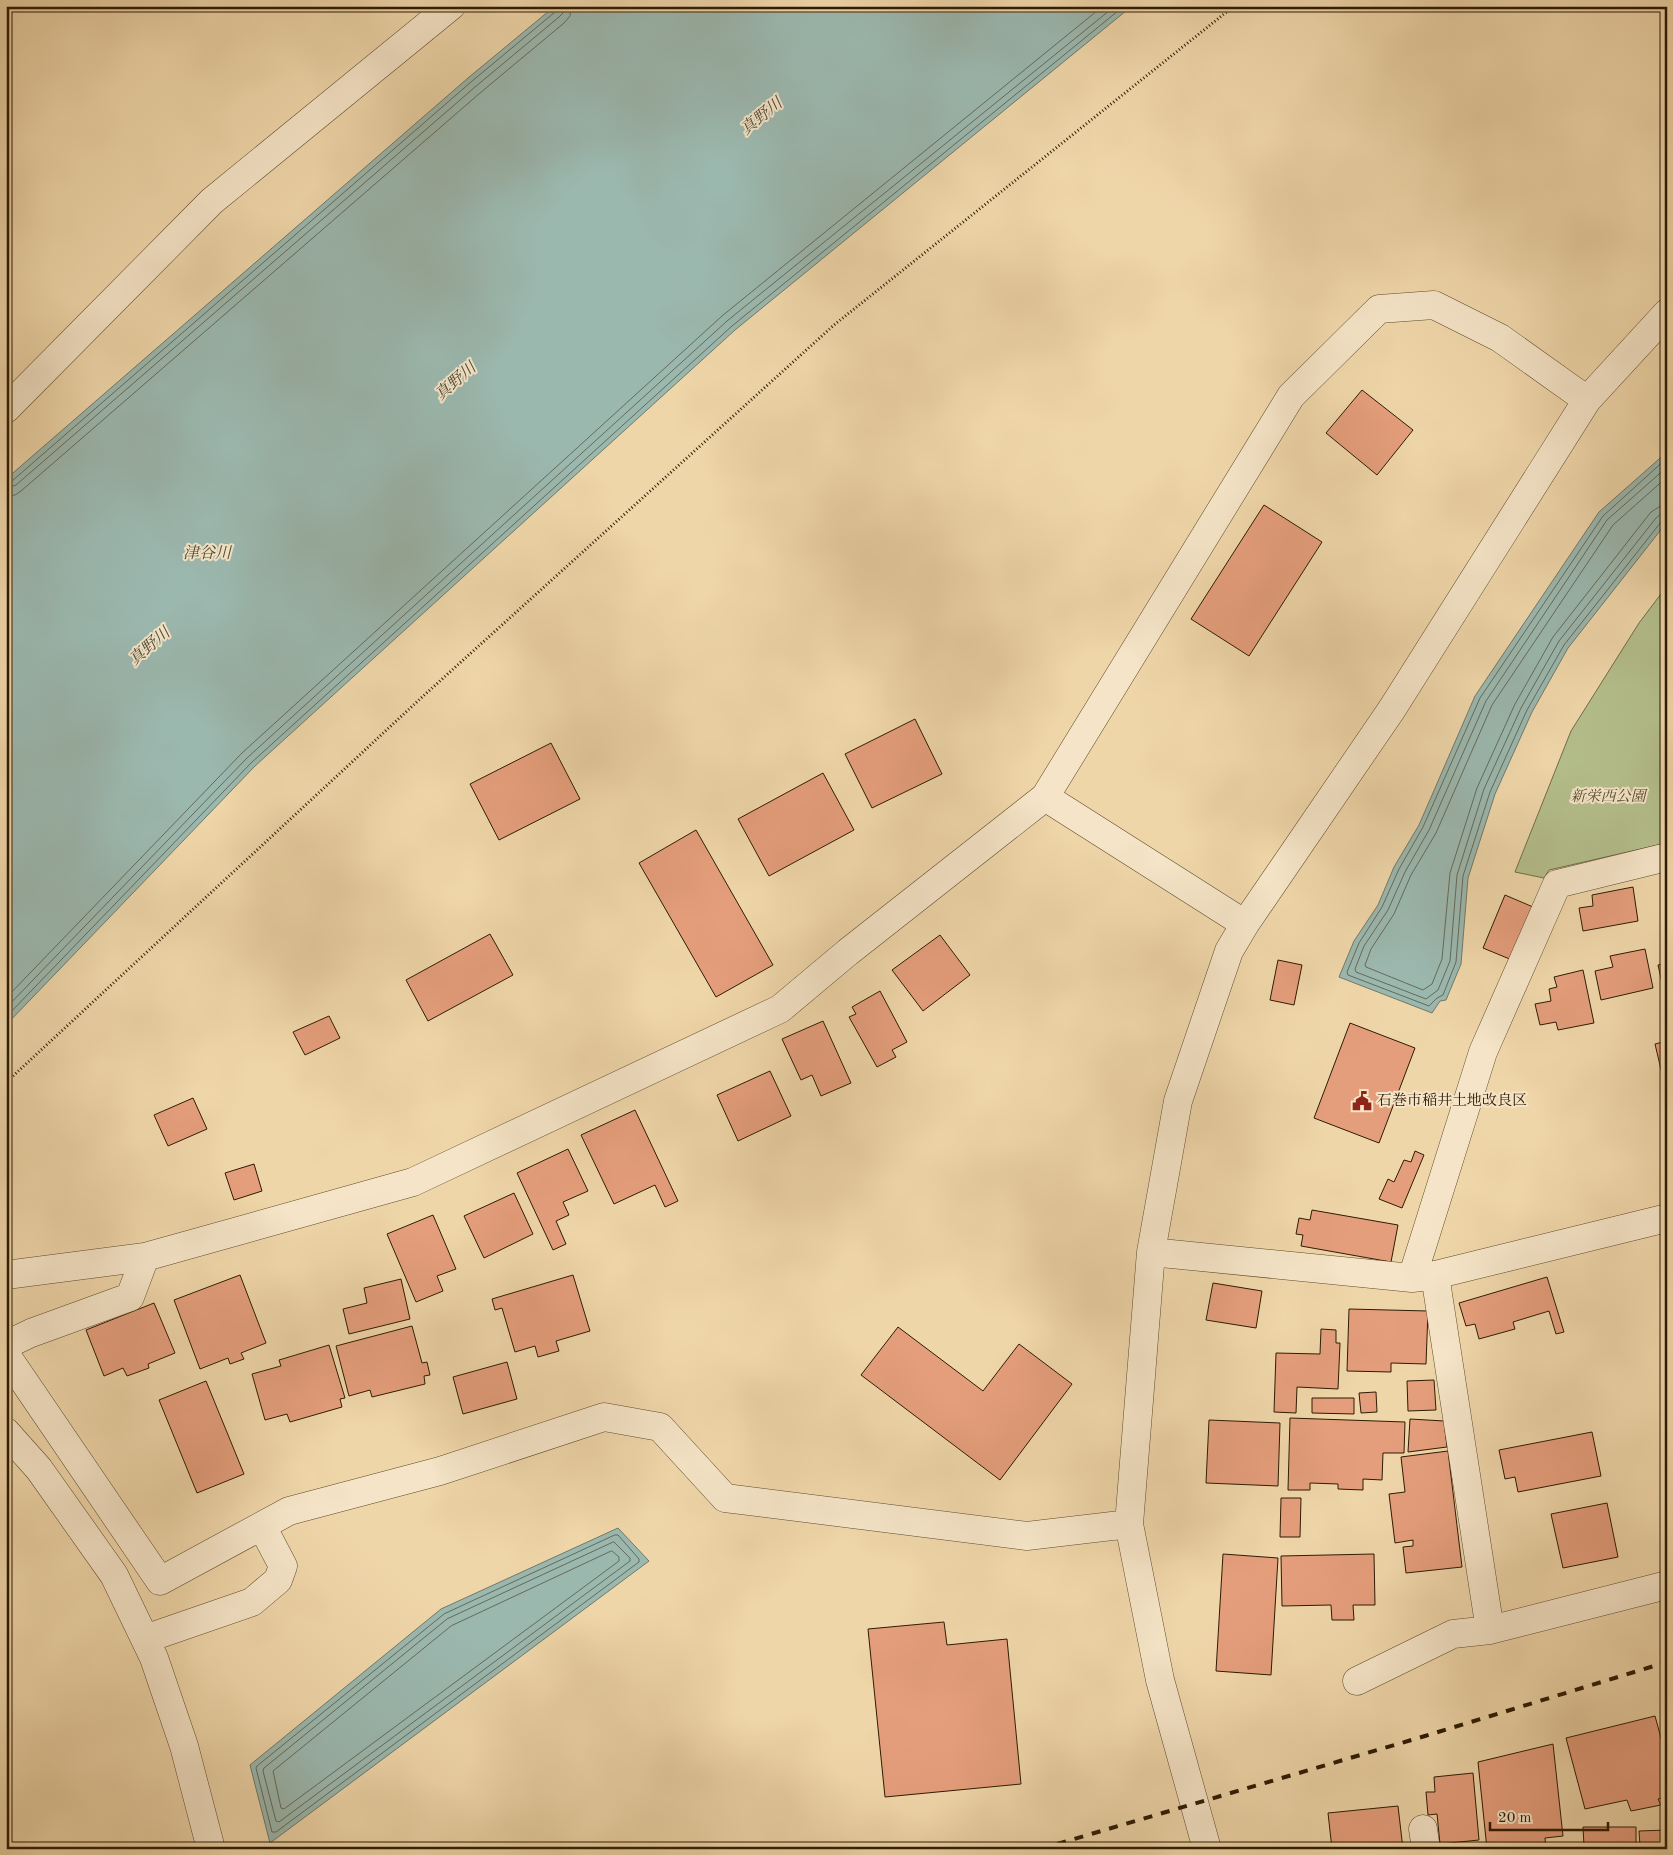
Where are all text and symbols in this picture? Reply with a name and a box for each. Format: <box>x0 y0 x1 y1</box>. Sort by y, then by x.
water label: 真野川 <box>737 93 787 138</box>
water label: 真野川 <box>431 357 481 404</box>
water label: 津谷川 <box>183 544 233 562</box>
water label: 真野川 <box>125 622 175 669</box>
park label: 新栄西公園 <box>1570 788 1648 805</box>
public building icon: 石巻市稲井土地改良区 <box>1351 1090 1373 1112</box>
place label: 石巻市稲井土地改良区 <box>1377 1092 1527 1109</box>
scale bar <box>1490 1800 1608 1832</box>
text: 20 m <box>1498 1811 1532 1826</box>

